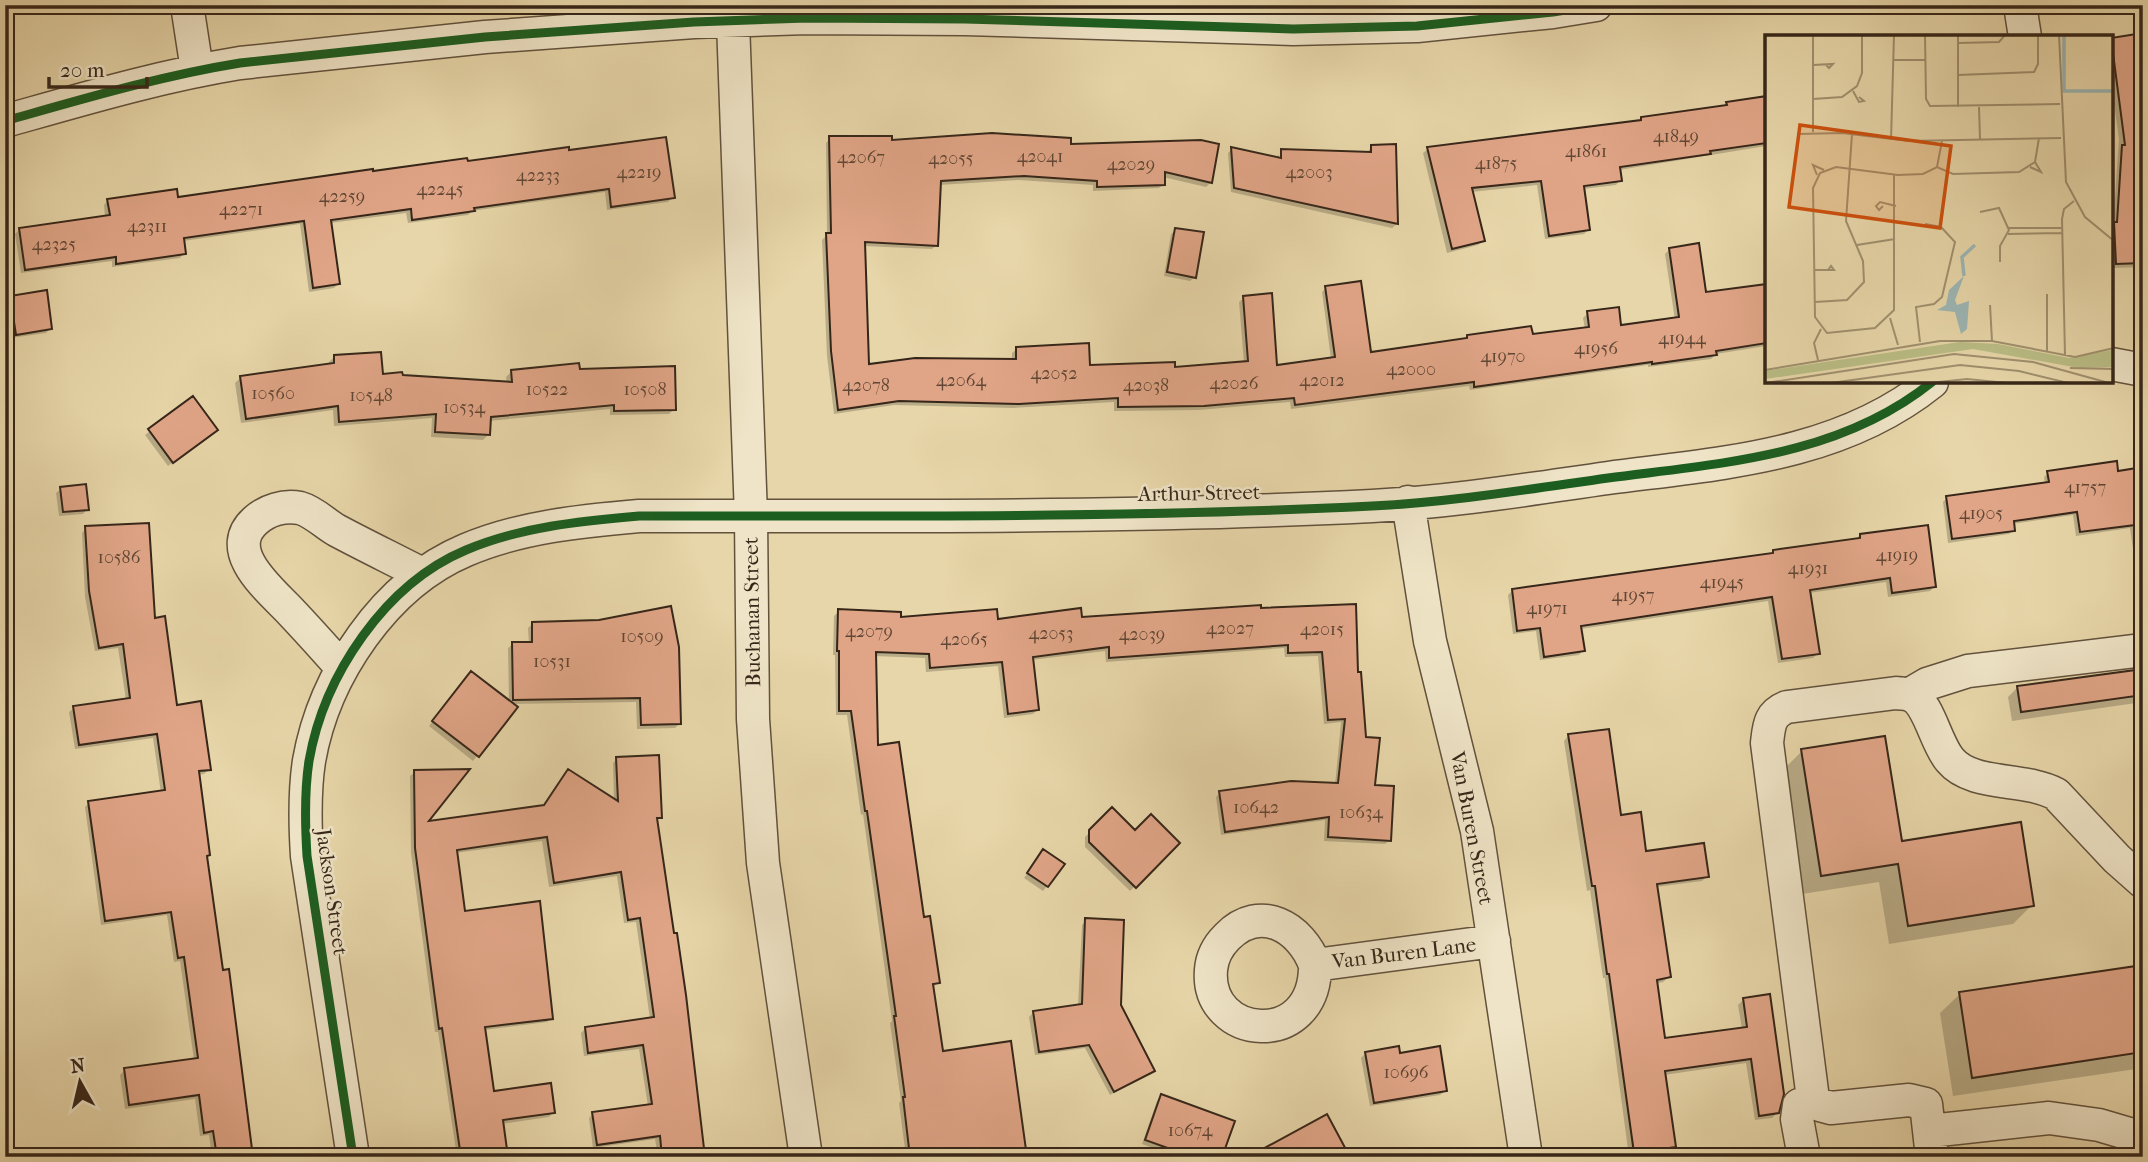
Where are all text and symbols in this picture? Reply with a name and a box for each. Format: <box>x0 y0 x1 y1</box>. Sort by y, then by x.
inset map <box>1765 35 2113 383</box>
scale bar <box>49 46 147 90</box>
text: 20 m <box>60 58 105 82</box>
house number: 41849 <box>1653 126 1699 147</box>
house number: 41861 <box>1565 141 1607 162</box>
house number: 42041 <box>1017 146 1063 167</box>
house number: 42067 <box>837 147 885 168</box>
house number: 42055 <box>928 148 974 169</box>
house number: 41875 <box>1475 153 1517 174</box>
house number: 42029 <box>1107 154 1155 175</box>
house number: 42219 <box>617 162 662 183</box>
house number: 42003 <box>1285 162 1333 183</box>
house number: 42233 <box>516 165 560 186</box>
house number: 42245 <box>416 179 464 200</box>
house number: 42259 <box>319 186 365 207</box>
house number: 42271 <box>219 199 263 220</box>
house number: 42311 <box>127 216 167 237</box>
house number: 42325 <box>32 234 76 255</box>
house number: 41944 <box>1658 328 1706 349</box>
house number: 41956 <box>1574 338 1618 359</box>
house number: 41970 <box>1480 346 1526 367</box>
house number: 42000 <box>1386 359 1436 380</box>
house number: 42052 <box>1031 363 1077 384</box>
house number: 42064 <box>936 370 986 391</box>
house number: 42012 <box>1299 370 1345 391</box>
house number: 42026 <box>1210 373 1259 394</box>
house number: 42078 <box>842 375 890 396</box>
house number: 42038 <box>1123 375 1169 396</box>
house number: 10522 <box>526 379 568 400</box>
house number: 10508 <box>624 379 666 400</box>
house number: 10560 <box>251 383 295 404</box>
house number: 10548 <box>349 385 393 406</box>
house number: 10534 <box>443 397 485 418</box>
house number: 41757 <box>2064 477 2106 498</box>
street label: Arthur Street <box>1137 480 1261 506</box>
house number: 41905 <box>1959 503 2003 524</box>
street label: Buchanan Street <box>739 536 765 687</box>
house number: 41919 <box>1876 545 1918 566</box>
house number: 10586 <box>98 547 141 568</box>
house number: 41931 <box>1788 558 1828 579</box>
house number: 41945 <box>1700 572 1744 593</box>
house number: 41957 <box>1612 585 1655 606</box>
house number: 41971 <box>1526 598 1568 619</box>
house number: 42027 <box>1206 618 1254 639</box>
house number: 42015 <box>1300 619 1344 640</box>
house number: 42079 <box>845 621 893 642</box>
house number: 42053 <box>1029 623 1073 644</box>
house number: 42039 <box>1119 624 1165 645</box>
house number: 10509 <box>620 626 664 647</box>
house number: 42065 <box>940 629 988 650</box>
house number: 10531 <box>533 651 571 672</box>
street label: Van Buren Street <box>1445 748 1499 907</box>
house number: 10642 <box>1233 797 1279 818</box>
house number: 10634 <box>1339 802 1383 823</box>
street label: Jackson Street <box>311 825 353 957</box>
street label: Van Buren Lane <box>1330 932 1477 974</box>
north arrow <box>46 1046 116 1116</box>
text: N <box>69 1054 87 1078</box>
house number: 10696 <box>1383 1062 1429 1083</box>
house number: 10674 <box>1168 1120 1213 1141</box>

